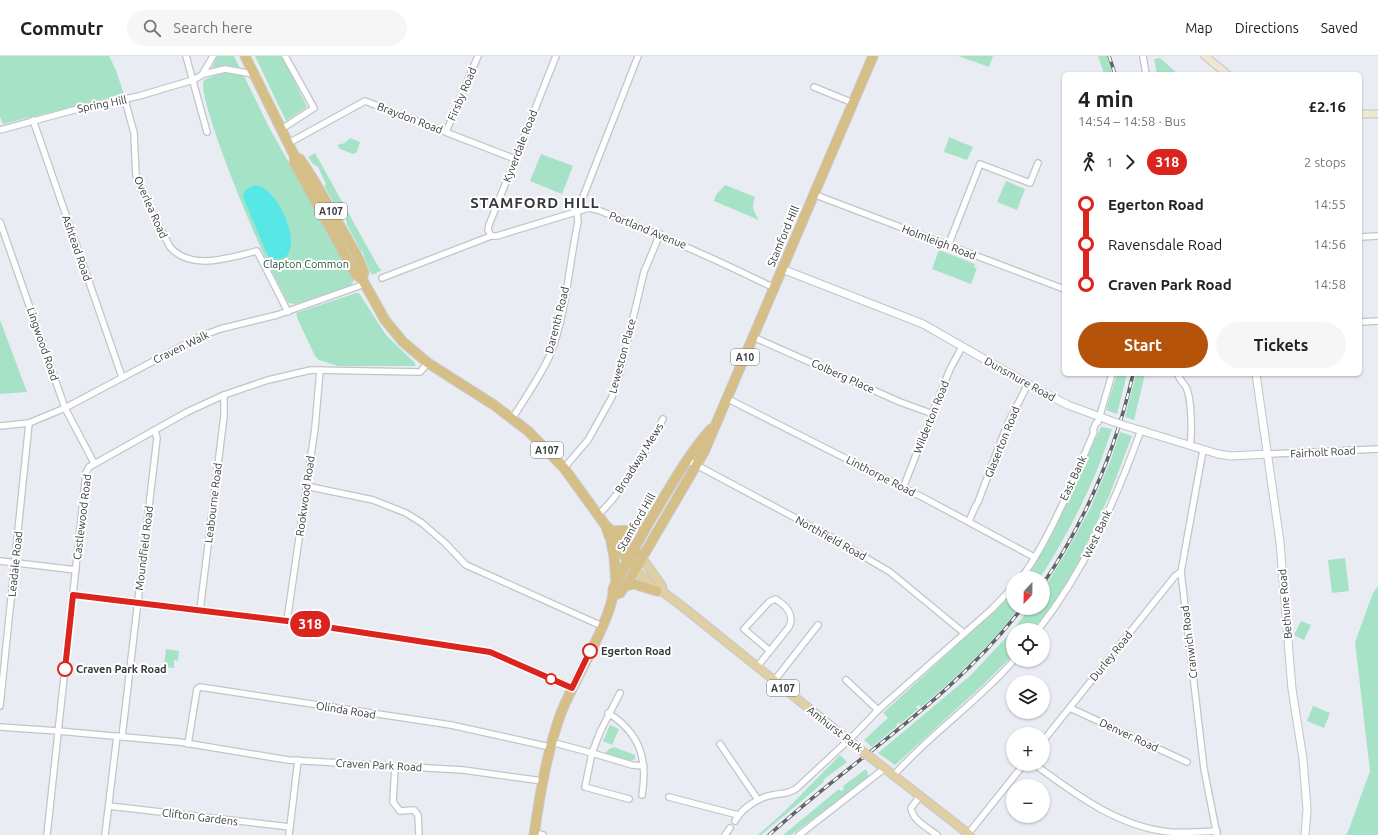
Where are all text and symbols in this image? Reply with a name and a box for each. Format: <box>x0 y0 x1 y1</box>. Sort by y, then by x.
search box <box>127 10 407 46</box>
text: Commutr <box>20 17 103 39</box>
icon: search <box>141 17 163 39</box>
text: Search here <box>173 19 253 36</box>
text: Map <box>1185 20 1213 36</box>
text: Directions <box>1235 20 1299 36</box>
text: Saved <box>1321 20 1358 36</box>
street label: Firsby Road <box>445 65 479 123</box>
text: 4 min <box>1078 86 1134 111</box>
street label: Spring Hill <box>76 93 128 115</box>
text: £2.16 <box>1308 98 1346 115</box>
street label: Braydon Road <box>376 100 444 136</box>
street label: Kyverdale Road <box>501 108 539 184</box>
text: 14:54 – 14:58 · Bus <box>1078 114 1186 128</box>
icon: walk <box>1078 151 1100 173</box>
icon: forward <box>1119 151 1141 173</box>
text: 318 <box>1155 154 1179 170</box>
text: 1 <box>1106 155 1113 169</box>
text: 2 stops <box>1304 155 1346 169</box>
street label: Overlea Road <box>132 174 170 240</box>
district label: STAMFORD HILL <box>470 194 600 211</box>
text: Egerton Road <box>1108 196 1204 213</box>
text: 14:55 <box>1313 197 1346 211</box>
road number: A107 <box>315 203 347 219</box>
street label: Stamford Hill <box>765 204 801 268</box>
street label: Portland Avenue <box>608 209 688 251</box>
street label: Ashtead Road <box>60 214 94 282</box>
street label: Holmleigh Road <box>900 222 978 262</box>
text: Ravensdale Road <box>1108 236 1222 253</box>
text: 14:56 <box>1313 237 1346 251</box>
park label: Clapton Common <box>263 258 349 270</box>
text: Craven Park Road <box>1108 276 1232 293</box>
text: 14:58 <box>1313 277 1346 291</box>
street label: Darenth Road <box>543 285 571 355</box>
street label: Lingwood Road <box>25 306 61 382</box>
street label: Leweston Place <box>606 317 638 395</box>
button: Start <box>1078 322 1208 368</box>
button: Tickets <box>1216 322 1346 368</box>
street label: Craven Walk <box>151 328 211 366</box>
road number: A10 <box>731 349 759 365</box>
street label: Dunsmure Road <box>983 355 1057 403</box>
street label: Colberg Place <box>810 357 876 395</box>
street label: Wilderton Road <box>911 379 951 455</box>
street label: Glaserton Road <box>982 405 1022 479</box>
street label: Broadway Mews <box>613 420 666 495</box>
road number: A107 <box>531 442 563 458</box>
street label: Fairholt Road <box>1290 444 1356 460</box>
street label: Linthorpe Road <box>844 453 918 499</box>
street label: East Bank <box>1057 453 1089 502</box>
street label: Rookwood Road <box>293 455 317 537</box>
street label: Leabourne Road <box>202 462 224 544</box>
street label: Castlewood Road <box>71 474 93 560</box>
street label: Stamford Hill <box>615 491 658 553</box>
street label: Moundfield Road <box>133 505 155 591</box>
street label: West Bank <box>1080 508 1114 560</box>
street label: Northfield Road <box>793 514 869 562</box>
street label: Leadale Road <box>6 530 24 598</box>
street label: Bethune Road <box>1276 569 1294 639</box>
north arrow <box>1006 571 1050 615</box>
map controls <box>1006 571 1050 823</box>
street label: Cranwich Road <box>1179 605 1199 679</box>
line badge: 318 <box>287 611 333 637</box>
text: 318 <box>298 616 322 632</box>
button: locate <box>1006 623 1050 667</box>
street label: Durley Road <box>1087 629 1135 683</box>
marker: Egerton Road <box>582 643 598 659</box>
place label: Egerton Road <box>601 645 671 657</box>
marker: Craven Park Road <box>57 661 73 677</box>
place label: Craven Park Road <box>76 663 167 675</box>
unlabelled marker <box>545 673 557 685</box>
button: layers <box>1006 675 1050 719</box>
road number: A107 <box>767 680 799 696</box>
street label: Olinda Road <box>315 699 377 721</box>
street label: Amhurst Park <box>805 704 865 755</box>
street label: Denver Road <box>1098 716 1160 754</box>
button: + <box>1006 727 1050 771</box>
street label: Craven Park Road <box>335 757 423 773</box>
button: − <box>1006 779 1050 823</box>
street label: Clifton Gardens <box>161 806 239 828</box>

